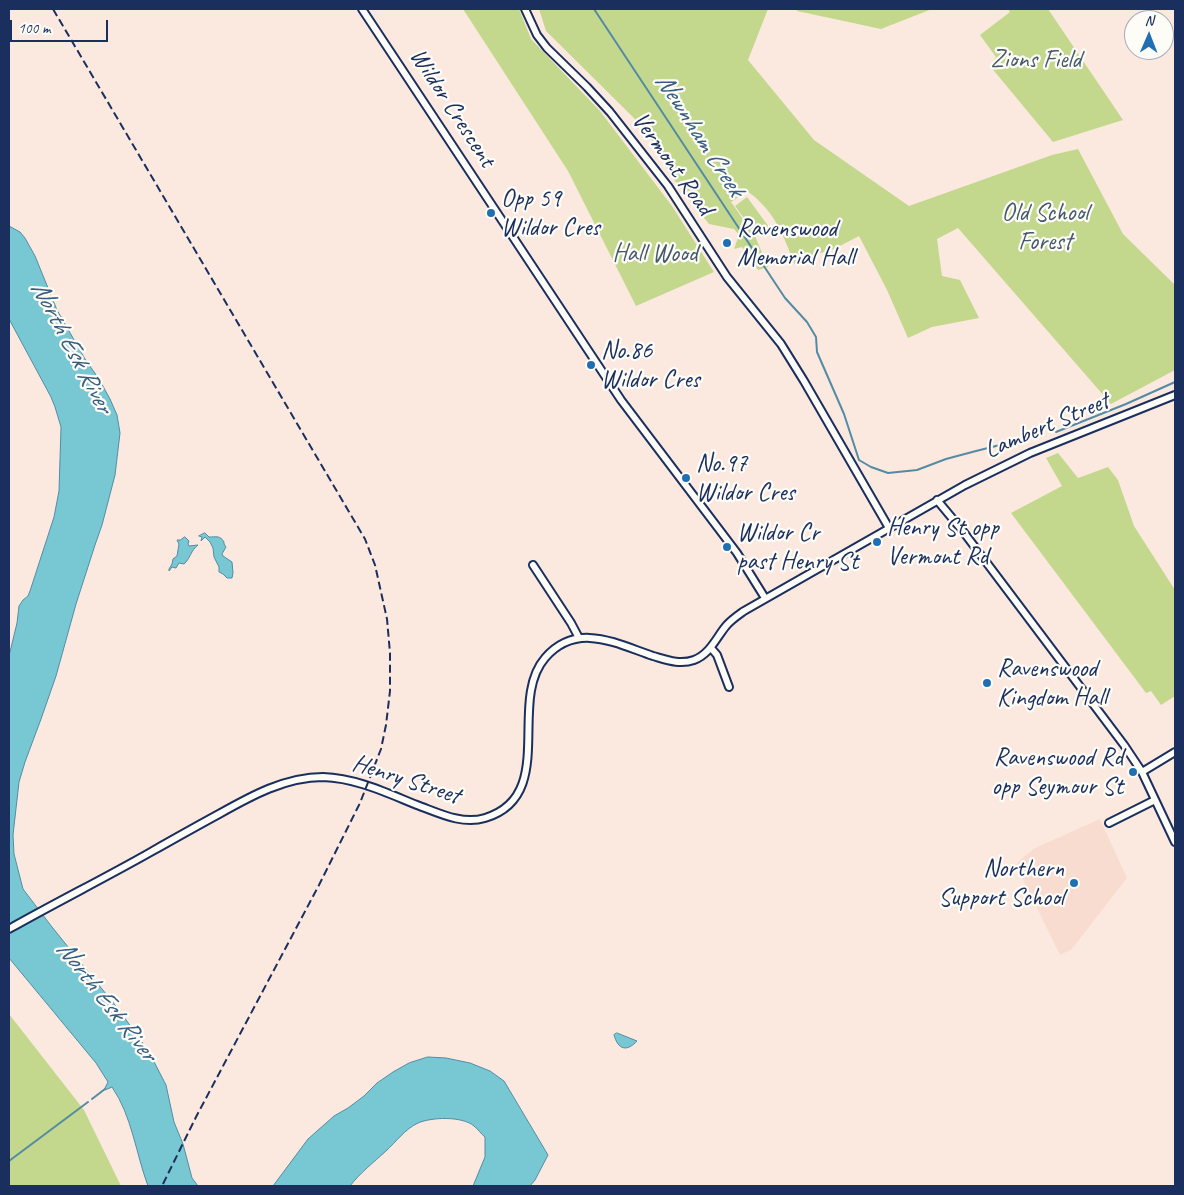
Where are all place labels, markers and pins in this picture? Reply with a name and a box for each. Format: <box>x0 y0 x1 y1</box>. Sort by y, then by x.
place label: Opp 59 Wildor Cres <box>501 184 600 243</box>
marker: Opp 59 Wildor Cres <box>485 207 497 219</box>
place label: Ravenswood Memorial Hall <box>737 214 854 273</box>
marker: Ravenswood Memorial Hall <box>721 237 733 249</box>
place label: No.86 Wildor Cres <box>601 336 700 395</box>
marker: No.86 Wildor Cres <box>585 359 597 371</box>
place label: No.97 Wildor Cres <box>696 449 795 508</box>
marker: No.97 Wildor Cres <box>680 472 692 484</box>
place label: Henry St opp Vermont Rd <box>887 513 999 572</box>
place label: Wildor Cr past Henry St <box>737 518 858 577</box>
marker: Henry St opp Vermont Rd <box>871 536 883 548</box>
marker: Wildor Cr past Henry St <box>721 541 733 553</box>
place label: Ravenswood Kingdom Hall <box>997 654 1107 713</box>
marker: Ravenswood Kingdom Hall <box>981 677 993 689</box>
place label: Ravenswood Rd opp Seymour St <box>992 743 1123 802</box>
marker: Ravenswood Rd opp Seymour St <box>1127 766 1139 778</box>
place label: Northern Support School <box>938 854 1064 913</box>
marker: Northern Support School <box>1068 877 1080 889</box>

